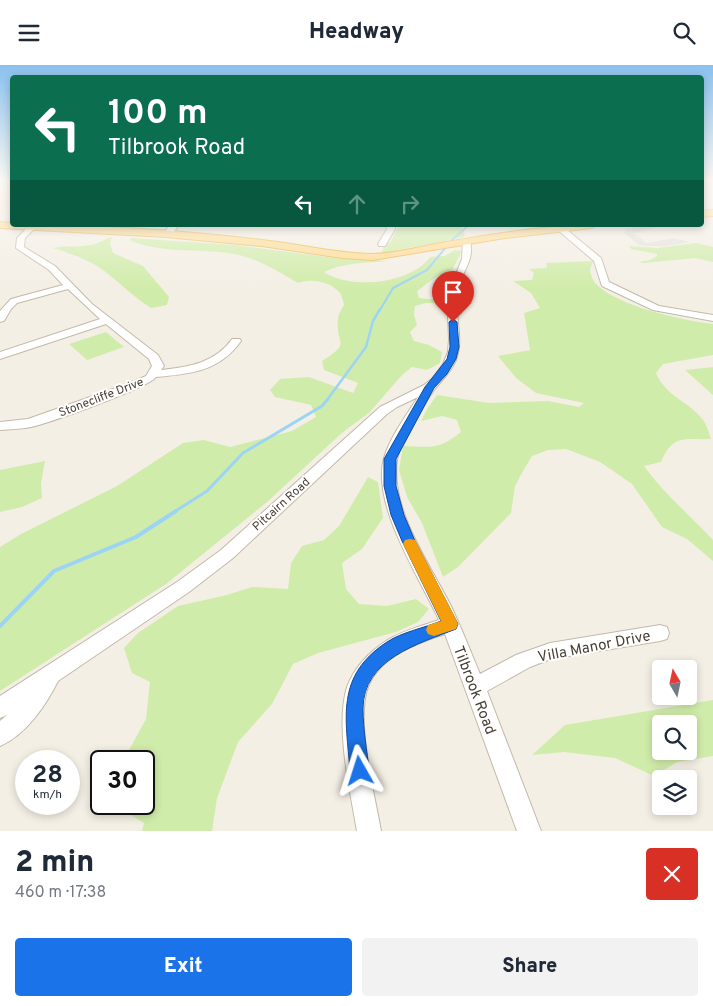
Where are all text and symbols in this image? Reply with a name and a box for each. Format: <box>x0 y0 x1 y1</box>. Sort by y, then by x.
icon: menu <box>15 19 43 47</box>
text: Headway <box>309 19 404 46</box>
icon: search <box>670 19 698 47</box>
text: 100 m <box>108 92 208 136</box>
icon: left <box>25 95 90 160</box>
text: Tilbrook Road <box>108 135 245 162</box>
icon: left <box>290 190 318 218</box>
icon: ahead <box>343 190 371 218</box>
icon: right <box>396 190 424 218</box>
pin <box>432 271 474 322</box>
icon: arrive <box>439 278 467 306</box>
street label: Stonecliffe Drive <box>57 374 146 421</box>
street label: Pitcairn Road <box>249 475 314 535</box>
street label: Villa Manor Drive <box>536 627 652 668</box>
street label: Tilbrook Road <box>448 643 499 738</box>
north arrow <box>652 660 698 705</box>
map controls <box>652 660 697 815</box>
button: search <box>652 715 697 760</box>
position arrow <box>333 744 385 796</box>
speed limit sign: 30 <box>90 750 155 815</box>
text: 28 <box>32 760 63 792</box>
button: layers <box>652 770 697 815</box>
text: km/h <box>33 787 62 803</box>
text: 2 min <box>15 845 94 882</box>
button: close <box>646 848 698 900</box>
text: 460 m · 17:38 <box>15 883 106 903</box>
button: Exit <box>15 938 352 996</box>
button: Share <box>362 938 698 996</box>

